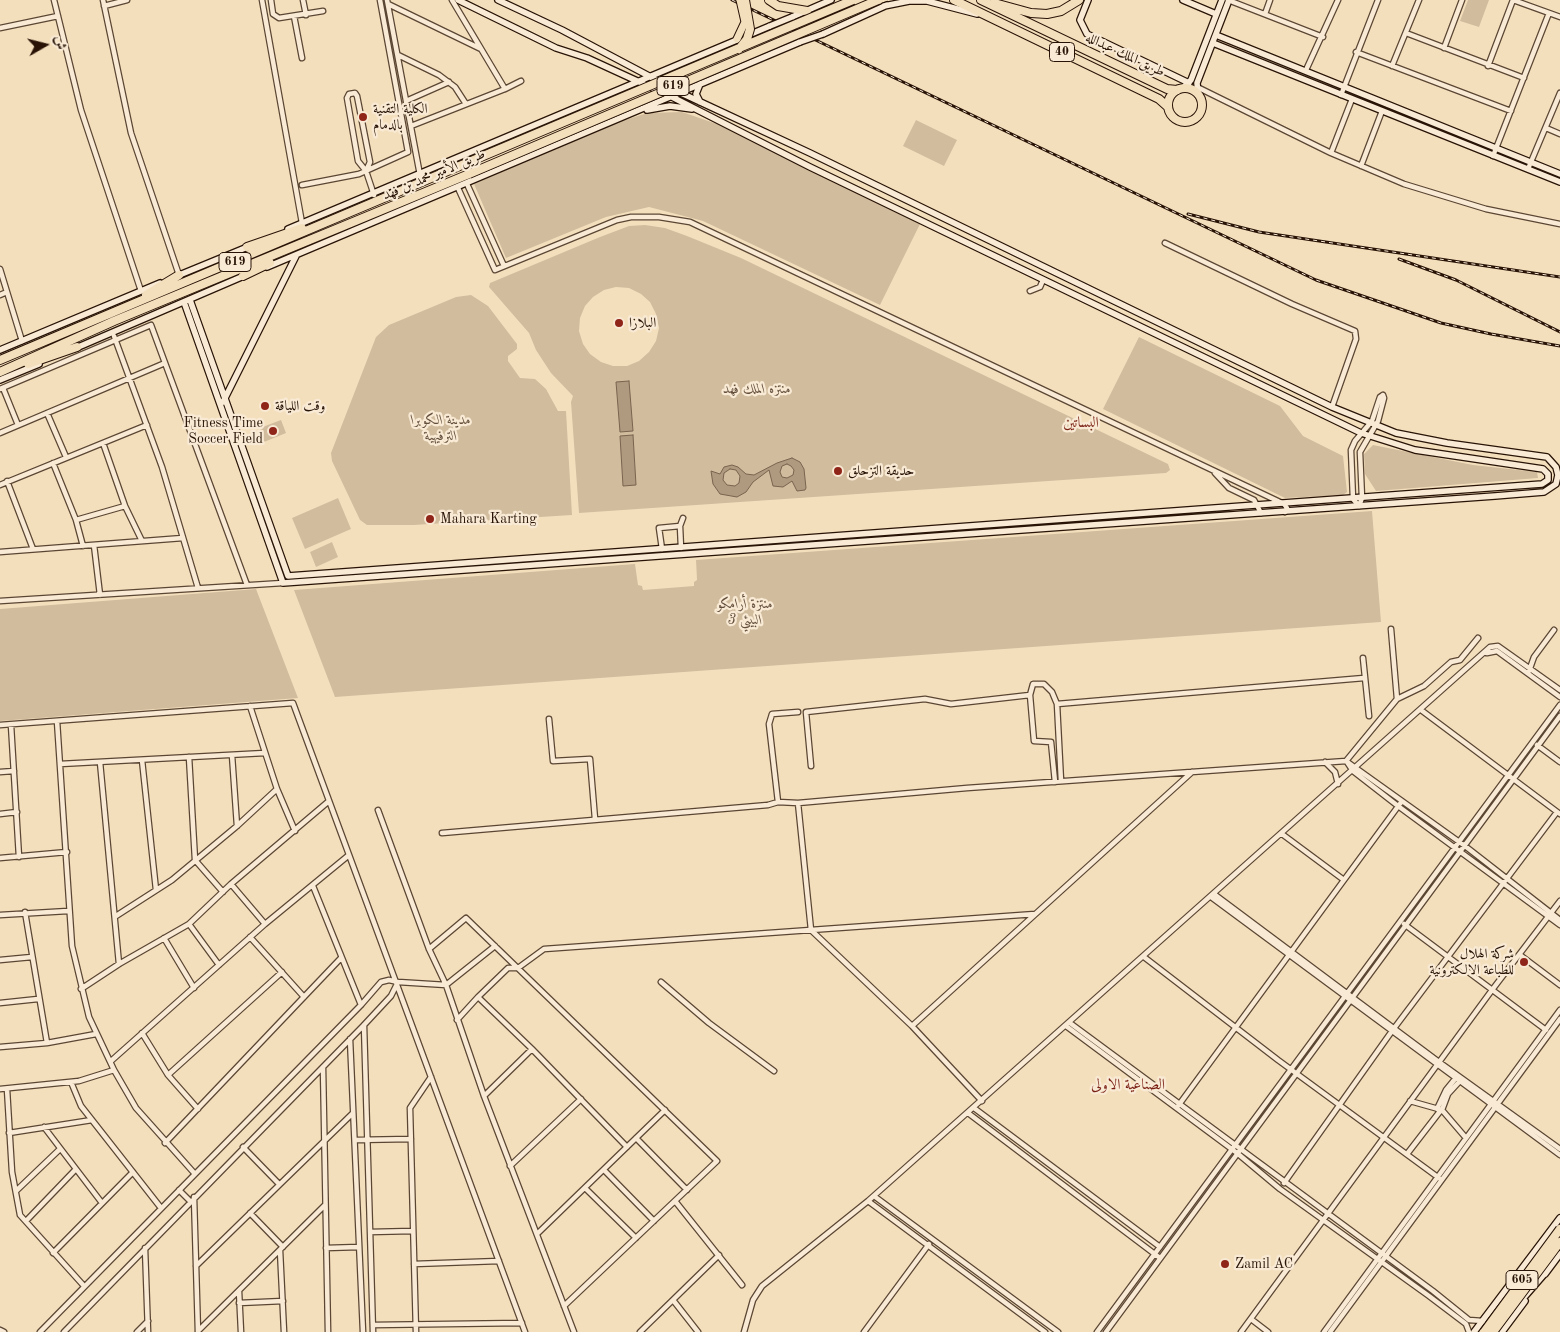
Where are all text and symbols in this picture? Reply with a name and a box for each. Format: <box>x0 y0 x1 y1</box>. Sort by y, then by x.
north arrow <box>20 20 70 70</box>
street label: طريق الملك عبدالله <box>1083 29 1167 81</box>
text: ش <box>52 35 68 51</box>
road number: 40 <box>1050 42 1074 62</box>
road number: 619 <box>657 76 689 95</box>
place label: الكلية التقنية بالدمام <box>373 101 428 134</box>
marker: الكلية التقنية بالدمام <box>357 111 369 123</box>
street label: طريق الأمير محمد بن فهد <box>380 146 488 204</box>
road number: 619 <box>219 252 251 272</box>
place label: البلازا <box>629 315 656 331</box>
marker: البلازا <box>613 317 625 329</box>
park label: منتزه الملك فهد <box>723 381 791 397</box>
place label: وقت اللياقة <box>275 398 325 414</box>
marker: وقت اللياقة <box>259 400 271 412</box>
park label: مدينة الكوبرا الترفيهية <box>411 412 471 444</box>
district label: البساتين <box>1063 414 1099 432</box>
place label: Fitness Time Soccer Field <box>183 415 263 448</box>
marker: Fitness Time Soccer Field <box>267 425 279 437</box>
place label: حديقة التزحلق <box>848 463 914 479</box>
marker: حديقة التزحلق <box>832 465 844 477</box>
place label: Mahara Karting <box>440 511 537 527</box>
marker: Mahara Karting <box>424 513 436 525</box>
park label: منتزة أرامكو البيئي 3 <box>717 596 773 628</box>
place label: شركة الهلال للطباعة الالكترونية <box>1430 946 1514 979</box>
marker: شركة الهلال للطباعة الالكترونية <box>1518 956 1530 968</box>
district label: الصناعية الاولى <box>1091 1076 1165 1094</box>
place label: Zamil AC <box>1235 1256 1293 1272</box>
marker: Zamil AC <box>1219 1258 1231 1270</box>
road number: 605 <box>1506 1270 1538 1290</box>

